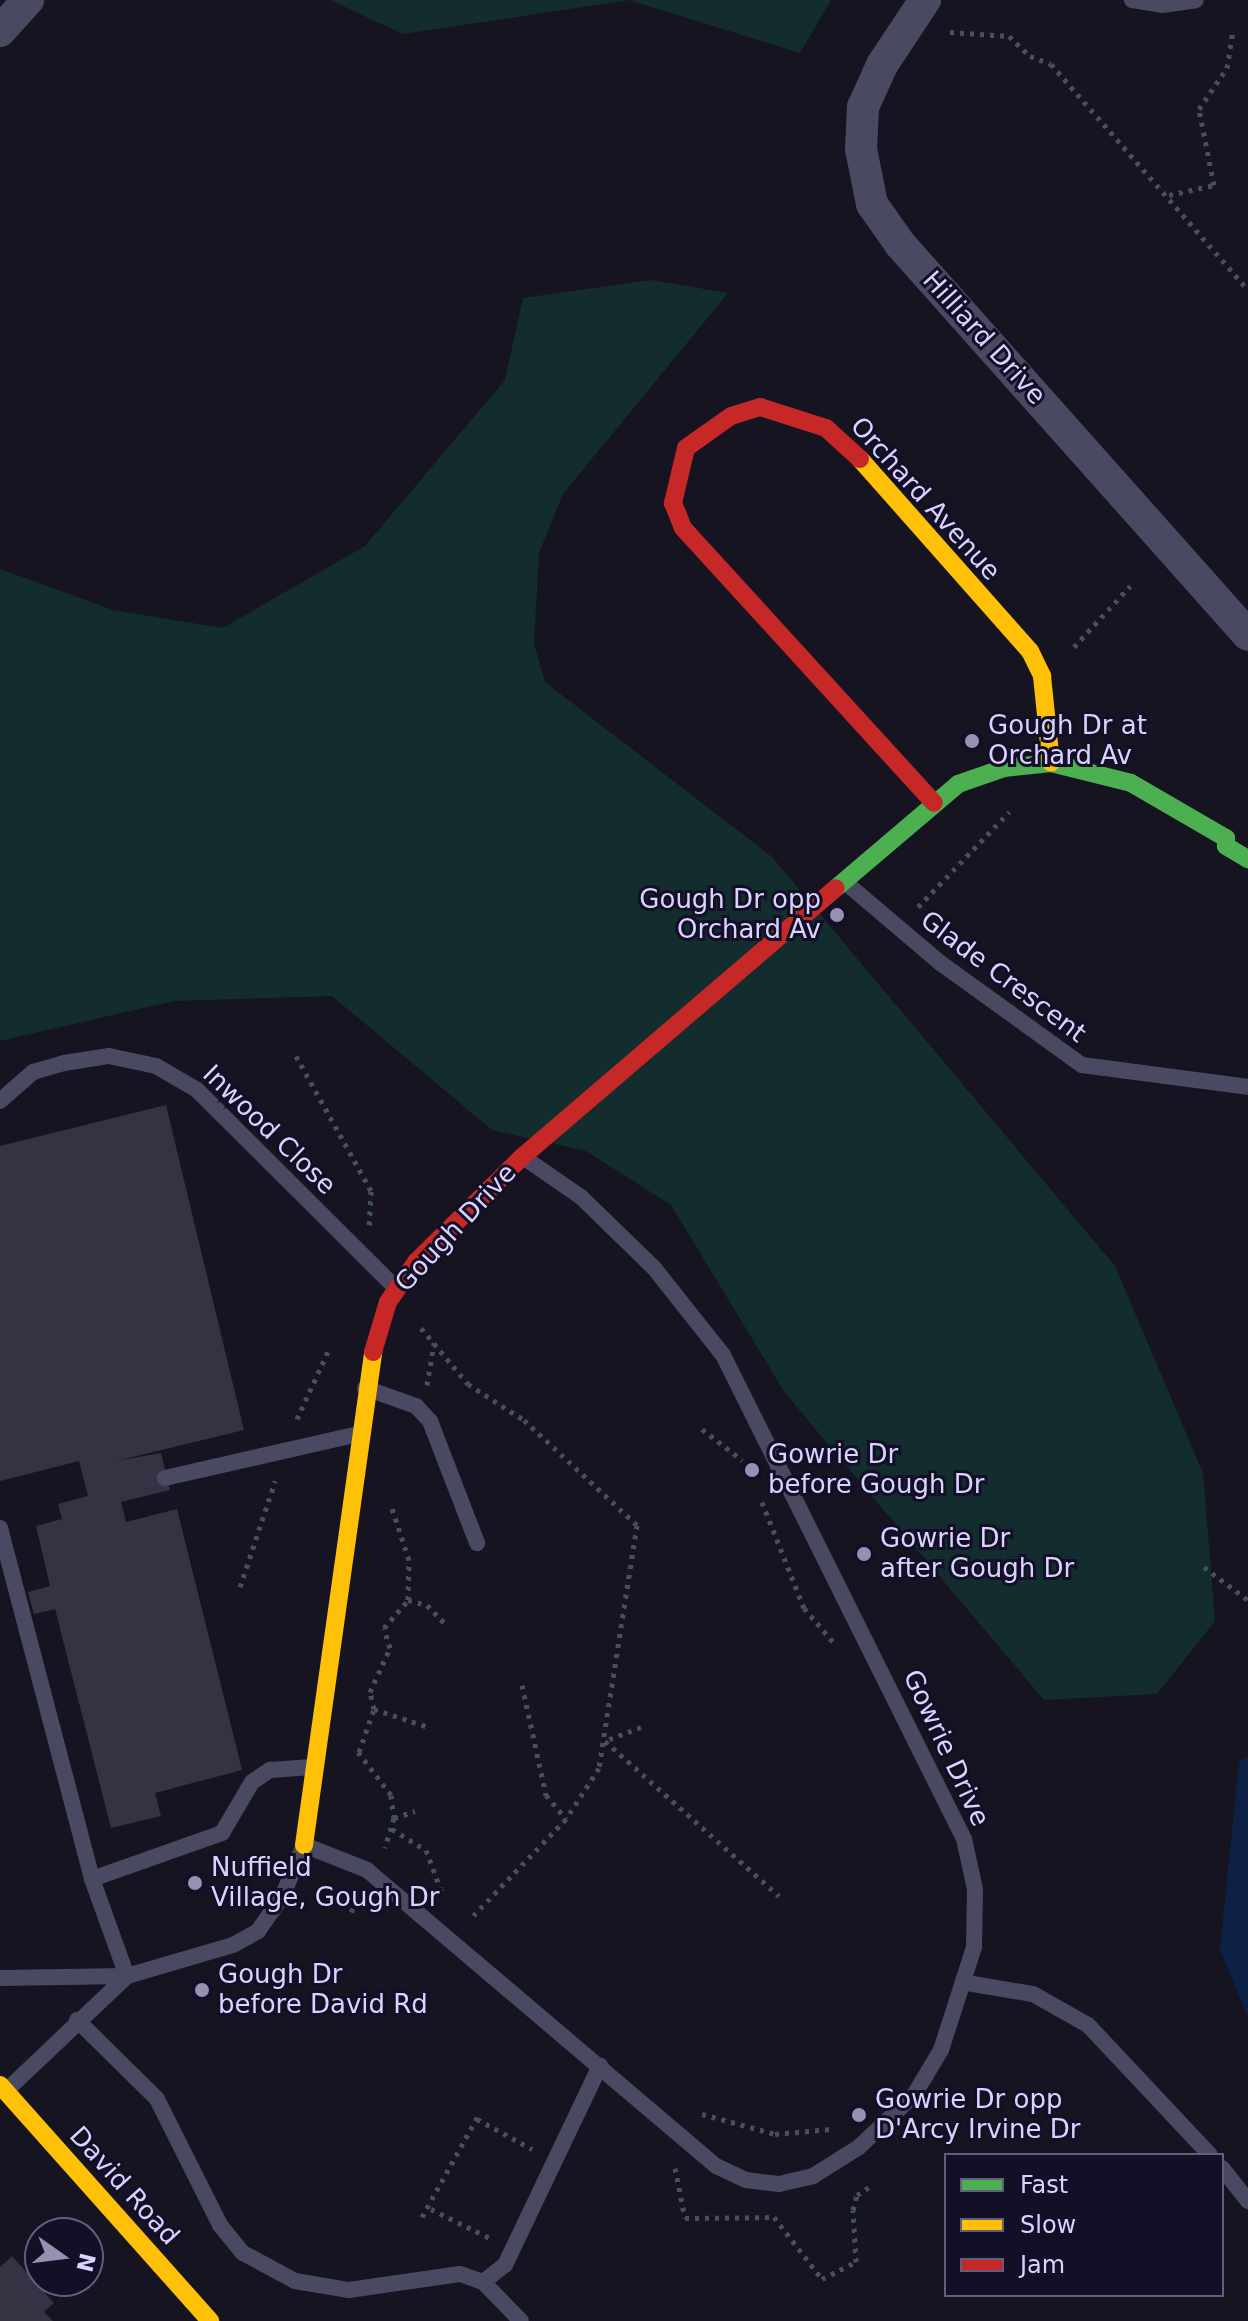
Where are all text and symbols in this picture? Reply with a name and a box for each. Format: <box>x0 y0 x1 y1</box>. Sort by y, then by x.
street label: Hilliard Drive <box>916 265 1052 411</box>
street label: Orchard Avenue <box>844 411 1006 587</box>
place label: Gough Dr at Orchard Av <box>988 710 1147 772</box>
marker: Gough Dr at Orchard Av <box>963 732 981 750</box>
place label: Gough Dr opp Orchard Av <box>639 884 821 946</box>
street label: Glade Crescent <box>914 905 1092 1049</box>
marker: Gough Dr opp Orchard Av <box>828 906 846 924</box>
street label: Inwood Close <box>196 1059 342 1201</box>
street label: Gough Drive <box>389 1158 523 1298</box>
place label: Gowrie Dr before Gough Dr <box>768 1439 984 1500</box>
marker: Gowrie Dr before Gough Dr <box>743 1461 761 1479</box>
place label: Gowrie Dr after Gough Dr <box>880 1523 1074 1584</box>
marker: Gowrie Dr after Gough Dr <box>855 1545 873 1563</box>
street label: Gowrie Drive <box>896 1665 996 1831</box>
place label: Nuffield Village, Gough Dr <box>211 1852 439 1914</box>
marker: Nuffield Village, Gough Dr <box>186 1874 204 1892</box>
place label: Gough Dr before David Rd <box>218 1959 428 2020</box>
marker: Gough Dr before David Rd <box>193 1981 211 1999</box>
place label: Gowrie Dr opp D'Arcy Irvine Dr <box>875 2084 1080 2146</box>
marker: Gowrie Dr opp D'Arcy Irvine Dr <box>850 2106 868 2124</box>
street label: David Road <box>63 2120 185 2252</box>
legend <box>944 2153 1224 2297</box>
text: Fast <box>1020 2171 1068 2199</box>
text: Slow <box>1020 2211 1076 2239</box>
north arrow <box>24 2217 104 2297</box>
text: N <box>71 2250 100 2274</box>
text: Jam <box>1020 2251 1065 2279</box>

